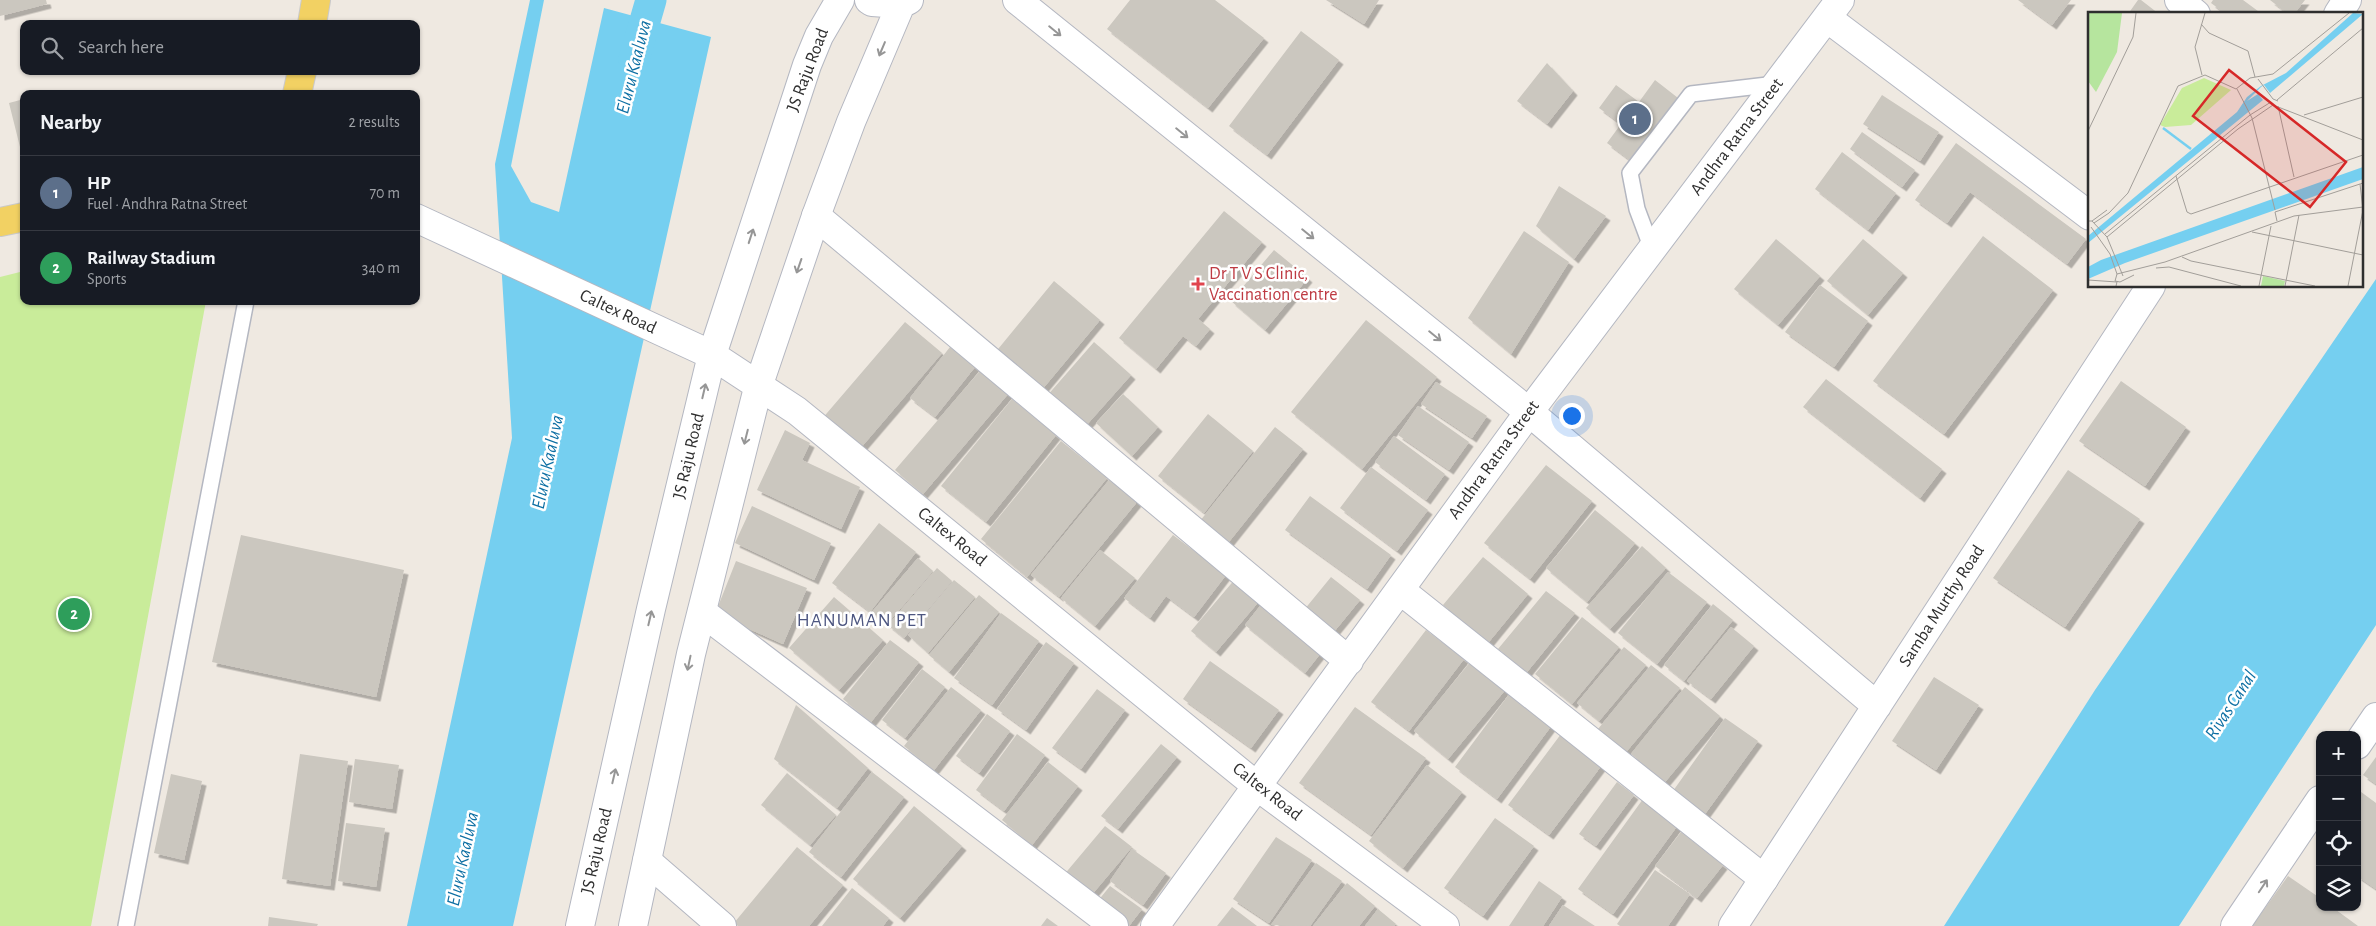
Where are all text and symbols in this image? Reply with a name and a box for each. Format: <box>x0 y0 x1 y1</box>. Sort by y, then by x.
inset map <box>2088 12 2364 288</box>
water label: Eluru Kaaluva <box>613 18 655 116</box>
search box <box>20 20 420 75</box>
one-way arrow <box>1048 25 1061 36</box>
street label: JS Raju Road <box>784 26 832 114</box>
icon: search <box>38 34 66 62</box>
text: Search here <box>78 38 164 57</box>
one-way arrow <box>877 41 886 56</box>
street label: Andhra Ratna Street <box>1687 75 1787 199</box>
pin: 1 <box>1619 100 1651 138</box>
text: Nearby <box>40 112 101 133</box>
text: 2 results <box>348 114 400 130</box>
one-way arrow <box>1175 127 1188 138</box>
text: HP <box>87 174 111 193</box>
text: 1 <box>53 185 59 201</box>
text: 70 m <box>369 185 400 201</box>
text: Fuel · Andhra Ratna Street <box>87 196 247 212</box>
one-way arrow <box>747 229 757 245</box>
one-way arrow <box>1301 229 1314 240</box>
text: Railway Stadium <box>87 249 216 268</box>
one-way arrow <box>794 257 803 273</box>
text: 2 <box>52 260 60 276</box>
text: 340 m <box>362 260 400 276</box>
place label: Dr T V S Clinic, Vaccination centre <box>1209 265 1338 304</box>
text: Sports <box>87 271 127 287</box>
marker: Dr T V S Clinic, Vaccination centre <box>1191 277 1205 291</box>
street label: Caltex Road <box>577 286 659 338</box>
one-way arrow <box>1428 331 1441 342</box>
one-way arrow <box>700 384 709 400</box>
street label: Andhra Ratna Street <box>1445 397 1543 523</box>
your location <box>1559 403 1585 429</box>
street label: JS Raju Road <box>670 411 708 501</box>
water label: Eluru Kaaluva <box>529 413 567 511</box>
one-way arrow <box>741 429 750 445</box>
street label: Caltex Road <box>914 504 990 570</box>
street label: Samba Murthy Road <box>1896 542 1988 670</box>
pin: 2 <box>58 595 90 633</box>
one-way arrow <box>646 610 655 626</box>
district label: HANUMAN PET <box>797 611 927 630</box>
one-way arrow <box>684 654 693 670</box>
water label: Rivas Canal <box>2202 667 2260 743</box>
map controls <box>2316 731 2361 911</box>
button: + <box>2316 731 2361 776</box>
street label: Caltex Road <box>1229 760 1305 824</box>
one-way arrow <box>610 769 619 785</box>
button: − <box>2316 776 2361 821</box>
street label: JS Raju Road <box>578 806 616 896</box>
water label: Eluru Kaaluva <box>444 810 482 908</box>
button: locate <box>2316 821 2361 866</box>
button: layers <box>2316 866 2361 911</box>
one-way arrow <box>2258 879 2268 893</box>

